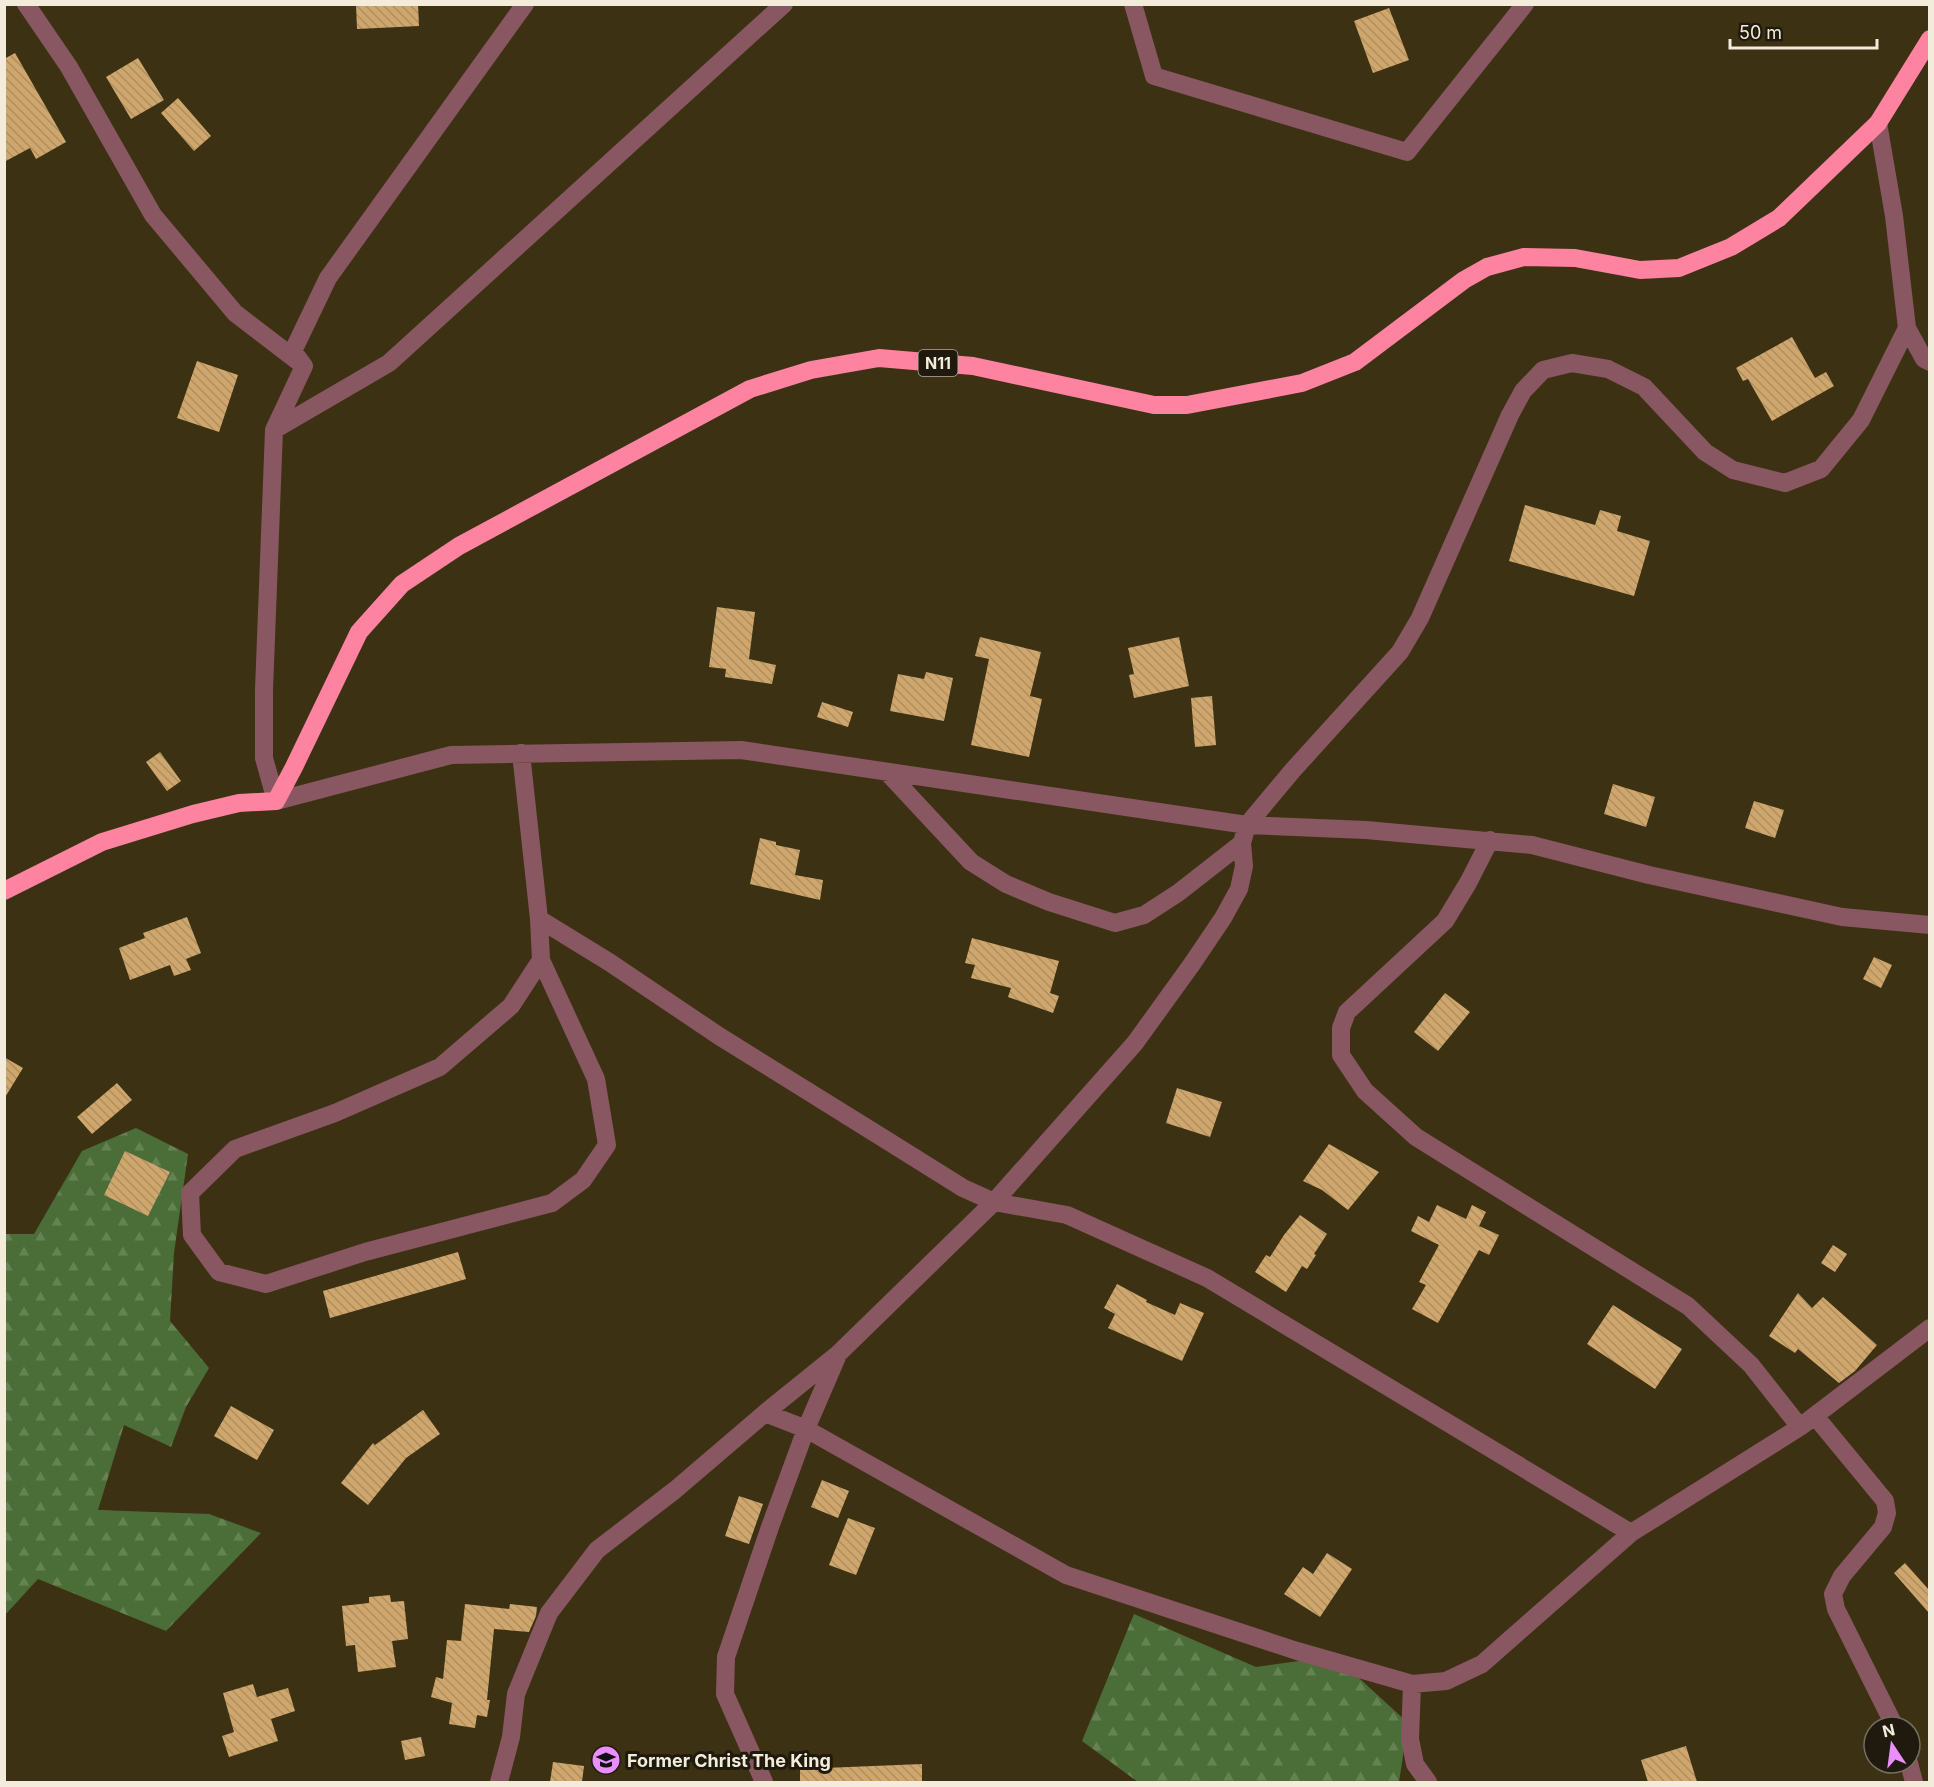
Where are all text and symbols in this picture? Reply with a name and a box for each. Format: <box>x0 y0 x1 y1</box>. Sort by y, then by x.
scale bar <box>1730 12 1877 50</box>
text: 50 m <box>1739 22 1782 43</box>
road number: N11 <box>918 350 958 376</box>
north arrow <box>1862 1715 1922 1775</box>
text: N <box>1880 1719 1897 1742</box>
school or university icon: Former Christ The King <box>590 1744 622 1776</box>
place label: Former Christ The King <box>627 1750 831 1771</box>

